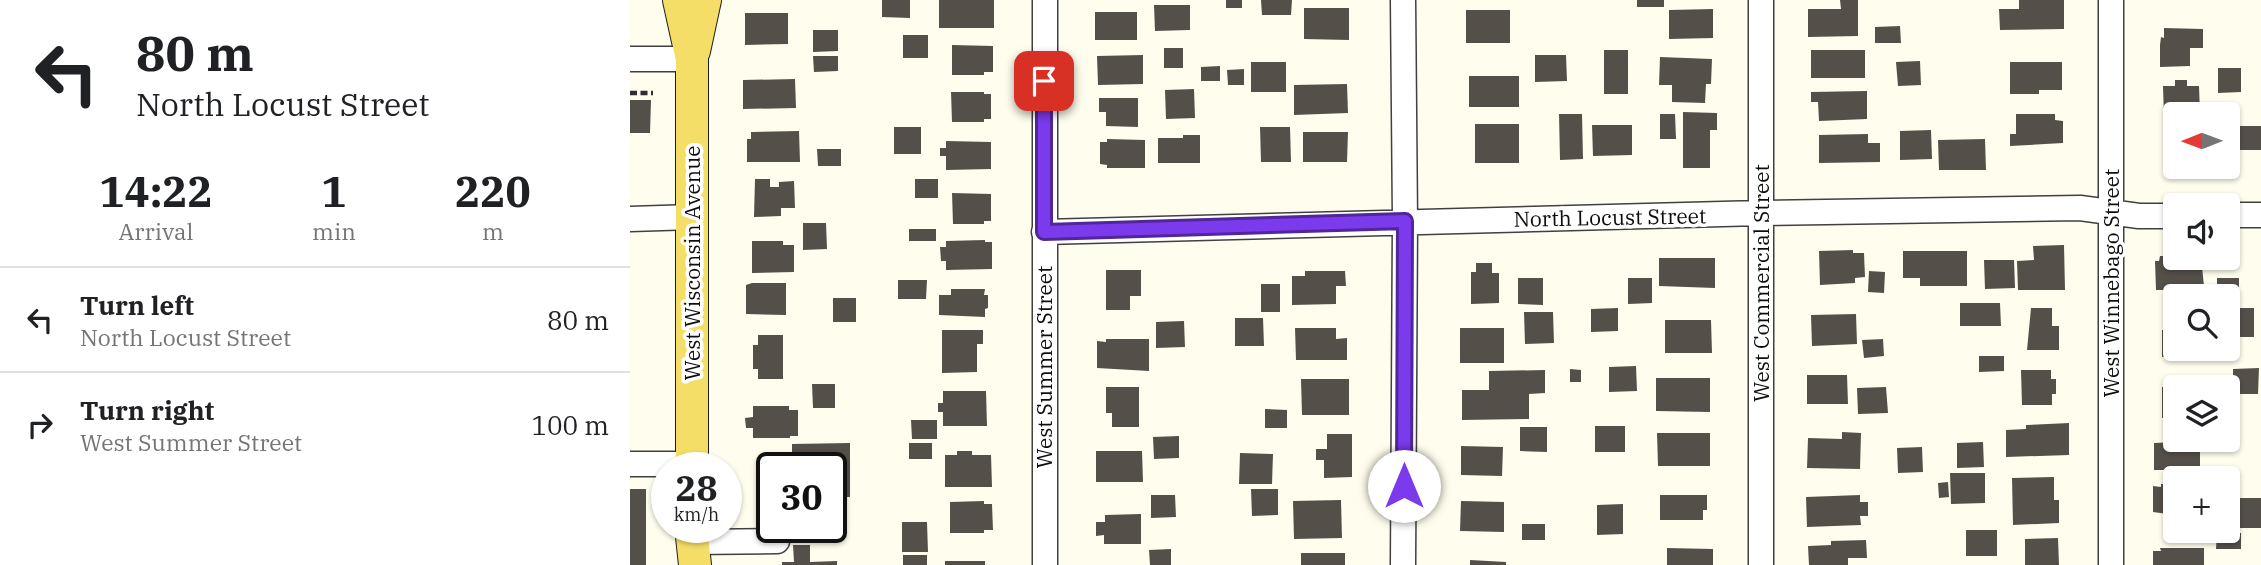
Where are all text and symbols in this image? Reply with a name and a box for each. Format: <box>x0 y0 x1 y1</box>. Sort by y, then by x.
text: 80 m <box>136 21 254 84</box>
icon: left <box>21 28 112 119</box>
pin <box>1014 51 1074 111</box>
icon: arrive <box>1025 62 1063 100</box>
text: North Locust Street <box>136 83 430 125</box>
north arrow <box>2163 102 2240 178</box>
map controls <box>2163 102 2240 543</box>
street label: West Wisconsin Avenue <box>678 146 706 380</box>
text: 14:22 <box>99 164 213 219</box>
text: 1 <box>321 164 347 219</box>
text: 220 <box>455 164 531 219</box>
street label: West Commercial Street <box>1747 164 1775 402</box>
street label: West Winnebago Street <box>2097 169 2125 397</box>
button: sound <box>2163 193 2240 270</box>
street label: North Locust Street <box>1513 201 1707 233</box>
text: Arrival <box>119 216 193 246</box>
text: min <box>312 216 356 246</box>
text: m <box>482 216 504 246</box>
street label: West Summer Street <box>1030 266 1058 468</box>
button: search <box>2163 284 2240 361</box>
text: Turn left <box>80 288 194 322</box>
icon: left <box>21 301 59 339</box>
text: 80 m <box>547 303 609 337</box>
text: North Locust Street <box>80 322 291 352</box>
button: layers <box>2163 375 2240 452</box>
text: Turn right <box>80 393 214 427</box>
icon: right <box>21 406 59 444</box>
text: 100 m <box>531 408 609 442</box>
text: West Summer Street <box>80 427 302 457</box>
position arrow <box>1367 449 1441 523</box>
speed limit sign: 30 <box>756 452 847 543</box>
text: 28 <box>675 465 718 511</box>
button: + <box>2163 466 2240 543</box>
text: km/h <box>674 503 719 526</box>

